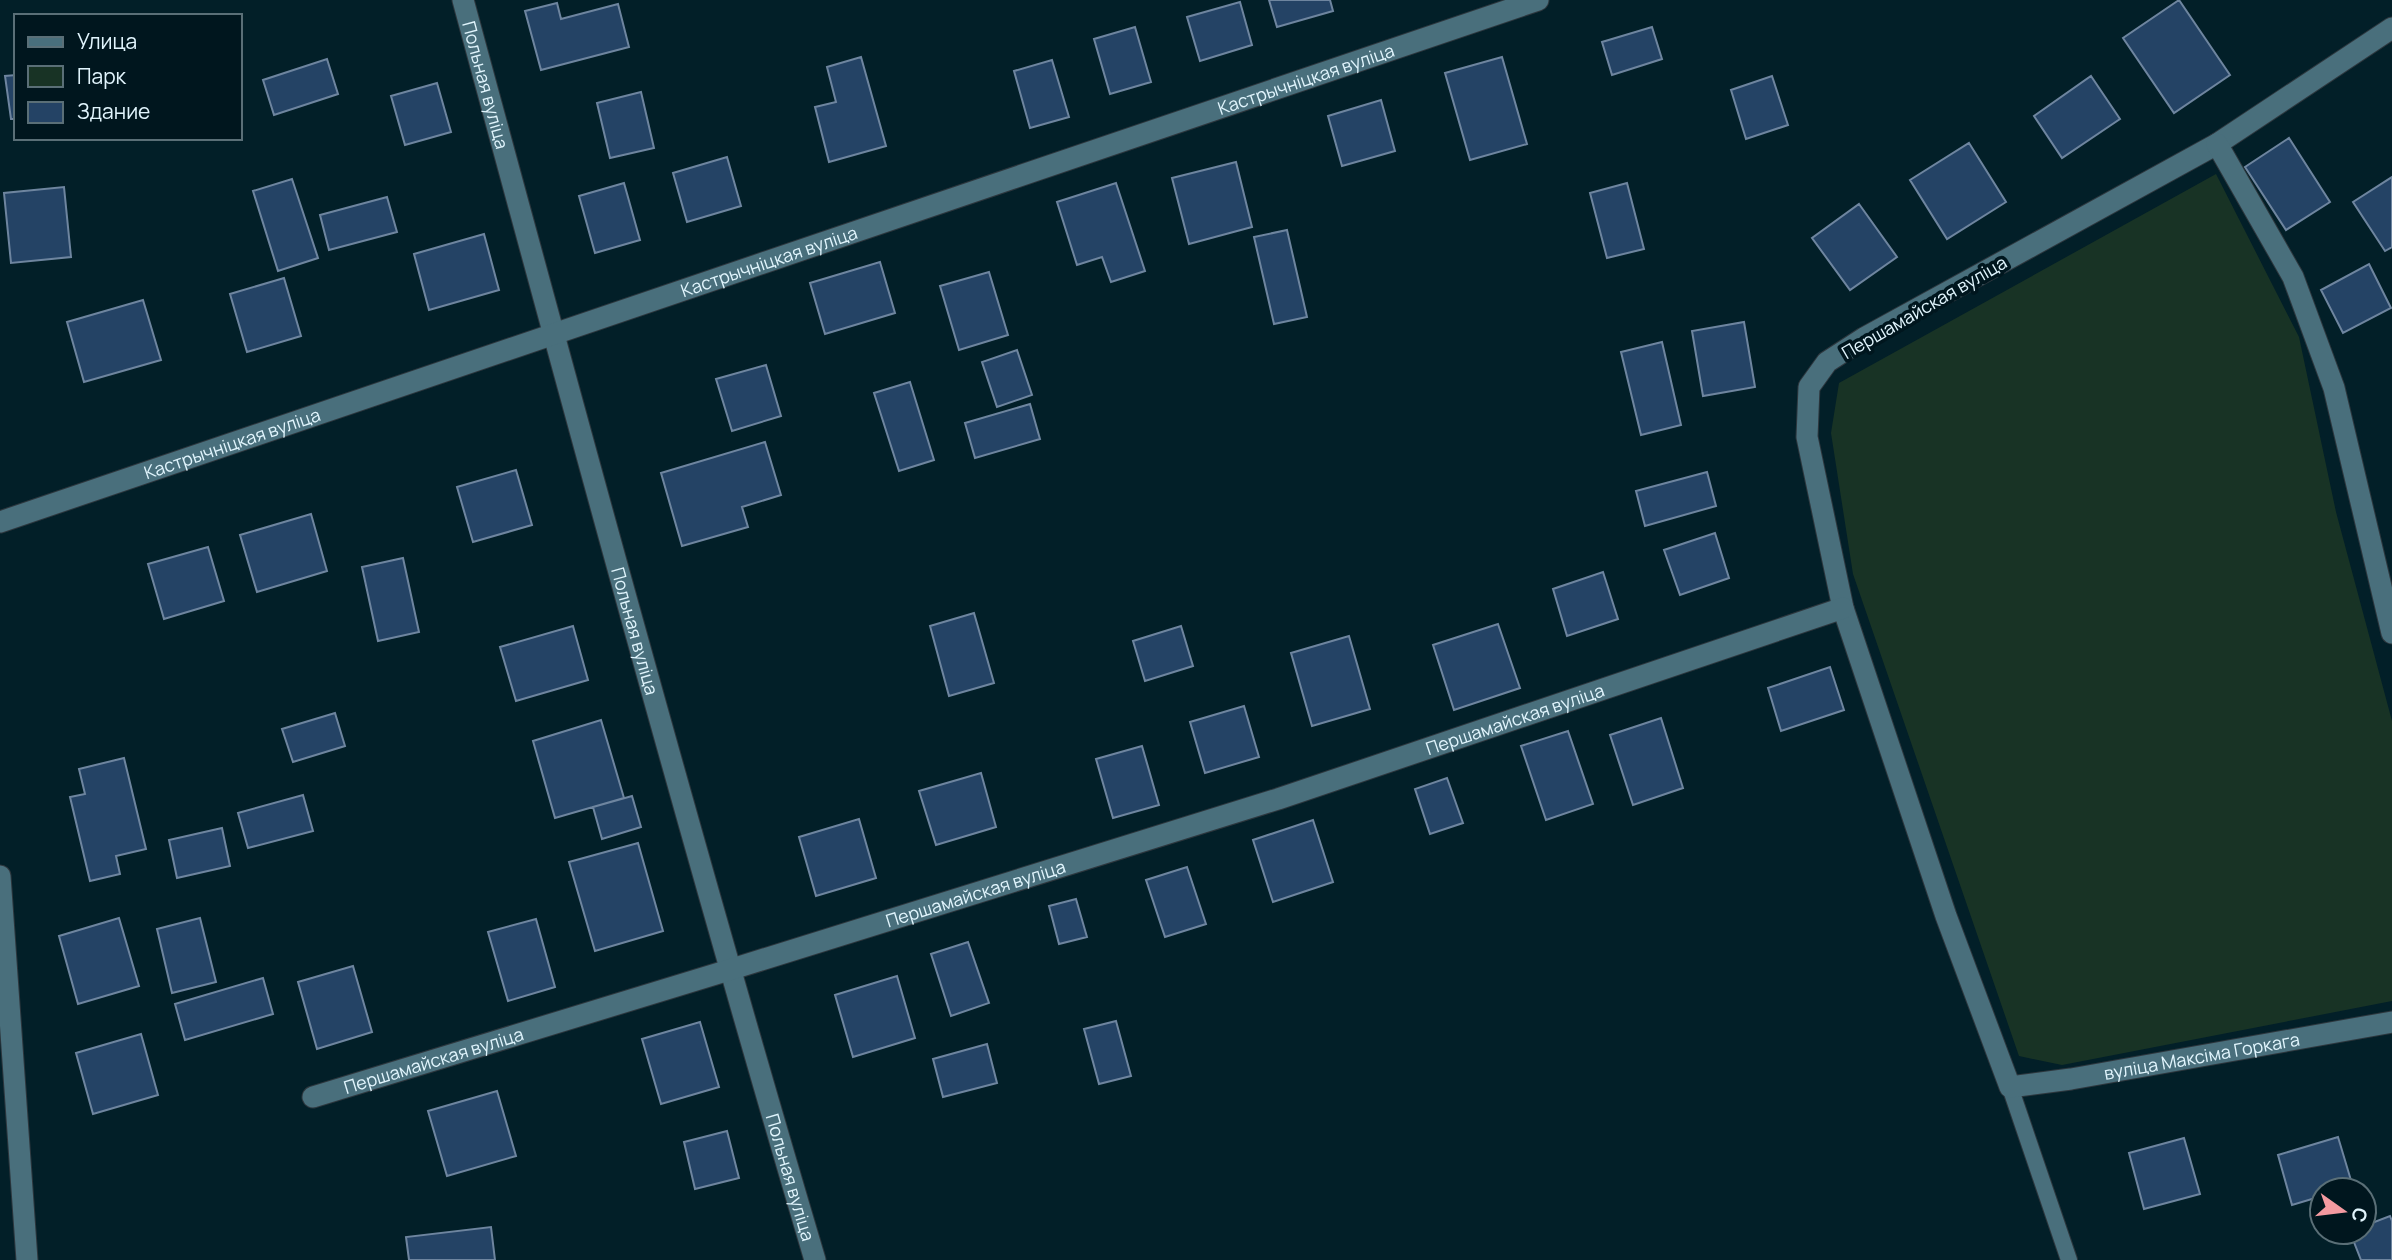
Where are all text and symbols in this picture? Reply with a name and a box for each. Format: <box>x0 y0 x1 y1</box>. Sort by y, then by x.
legend <box>14 14 242 140</box>
street label: Польная вуліца <box>457 18 515 152</box>
text: Улица <box>77 27 137 55</box>
street label: Кастрычніцкая вуліца <box>1214 38 1397 120</box>
text: Парк <box>77 62 127 90</box>
text: Здание <box>77 97 150 125</box>
street label: Кастрычніцкая вуліца <box>677 220 860 302</box>
street label: Першамайская вуліца <box>1837 250 2011 364</box>
street label: Кастрычніцкая вуліца <box>141 402 323 484</box>
street label: Польная вуліца <box>606 564 664 697</box>
street label: Першамайская вуліца <box>1422 678 1607 760</box>
street label: Першамайская вуліца <box>883 854 1068 933</box>
street label: Першамайская вуліца <box>341 1021 526 1099</box>
street label: вуліца Максіма Горкага <box>2102 1027 2301 1085</box>
street label: Польная вуліца <box>761 1111 821 1244</box>
north arrow <box>2308 1176 2378 1246</box>
text: С <box>2345 1205 2374 1225</box>

